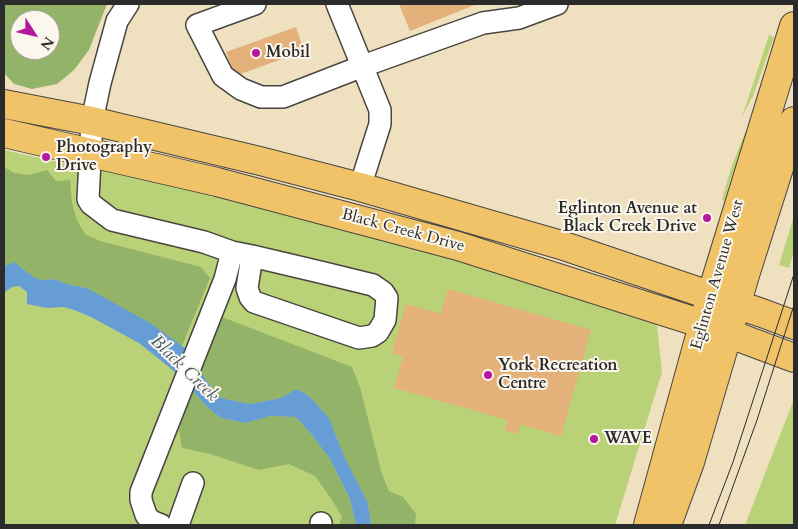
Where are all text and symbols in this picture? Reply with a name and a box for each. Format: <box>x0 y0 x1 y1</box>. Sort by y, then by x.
north arrow <box>10 10 60 60</box>
text: N <box>36 33 58 54</box>
place label: Mobil <box>266 43 310 63</box>
marker: Mobil <box>250 47 262 59</box>
place label: Photography Drive <box>56 138 152 176</box>
marker: Photography Drive <box>40 151 52 163</box>
street label: Eglinton Avenue West <box>687 198 749 352</box>
place label: Eglinton Avenue at Black Creek Drive <box>558 199 697 237</box>
street label: Black Creek Drive <box>340 205 466 257</box>
marker: Eglinton Avenue at Black Creek Drive <box>701 212 713 224</box>
water label: Black Creek <box>146 331 222 407</box>
place label: York Recreation Centre <box>498 356 618 394</box>
marker: York Recreation Centre <box>482 369 494 381</box>
place label: WAVE <box>604 429 652 449</box>
marker: WAVE <box>588 433 600 445</box>

